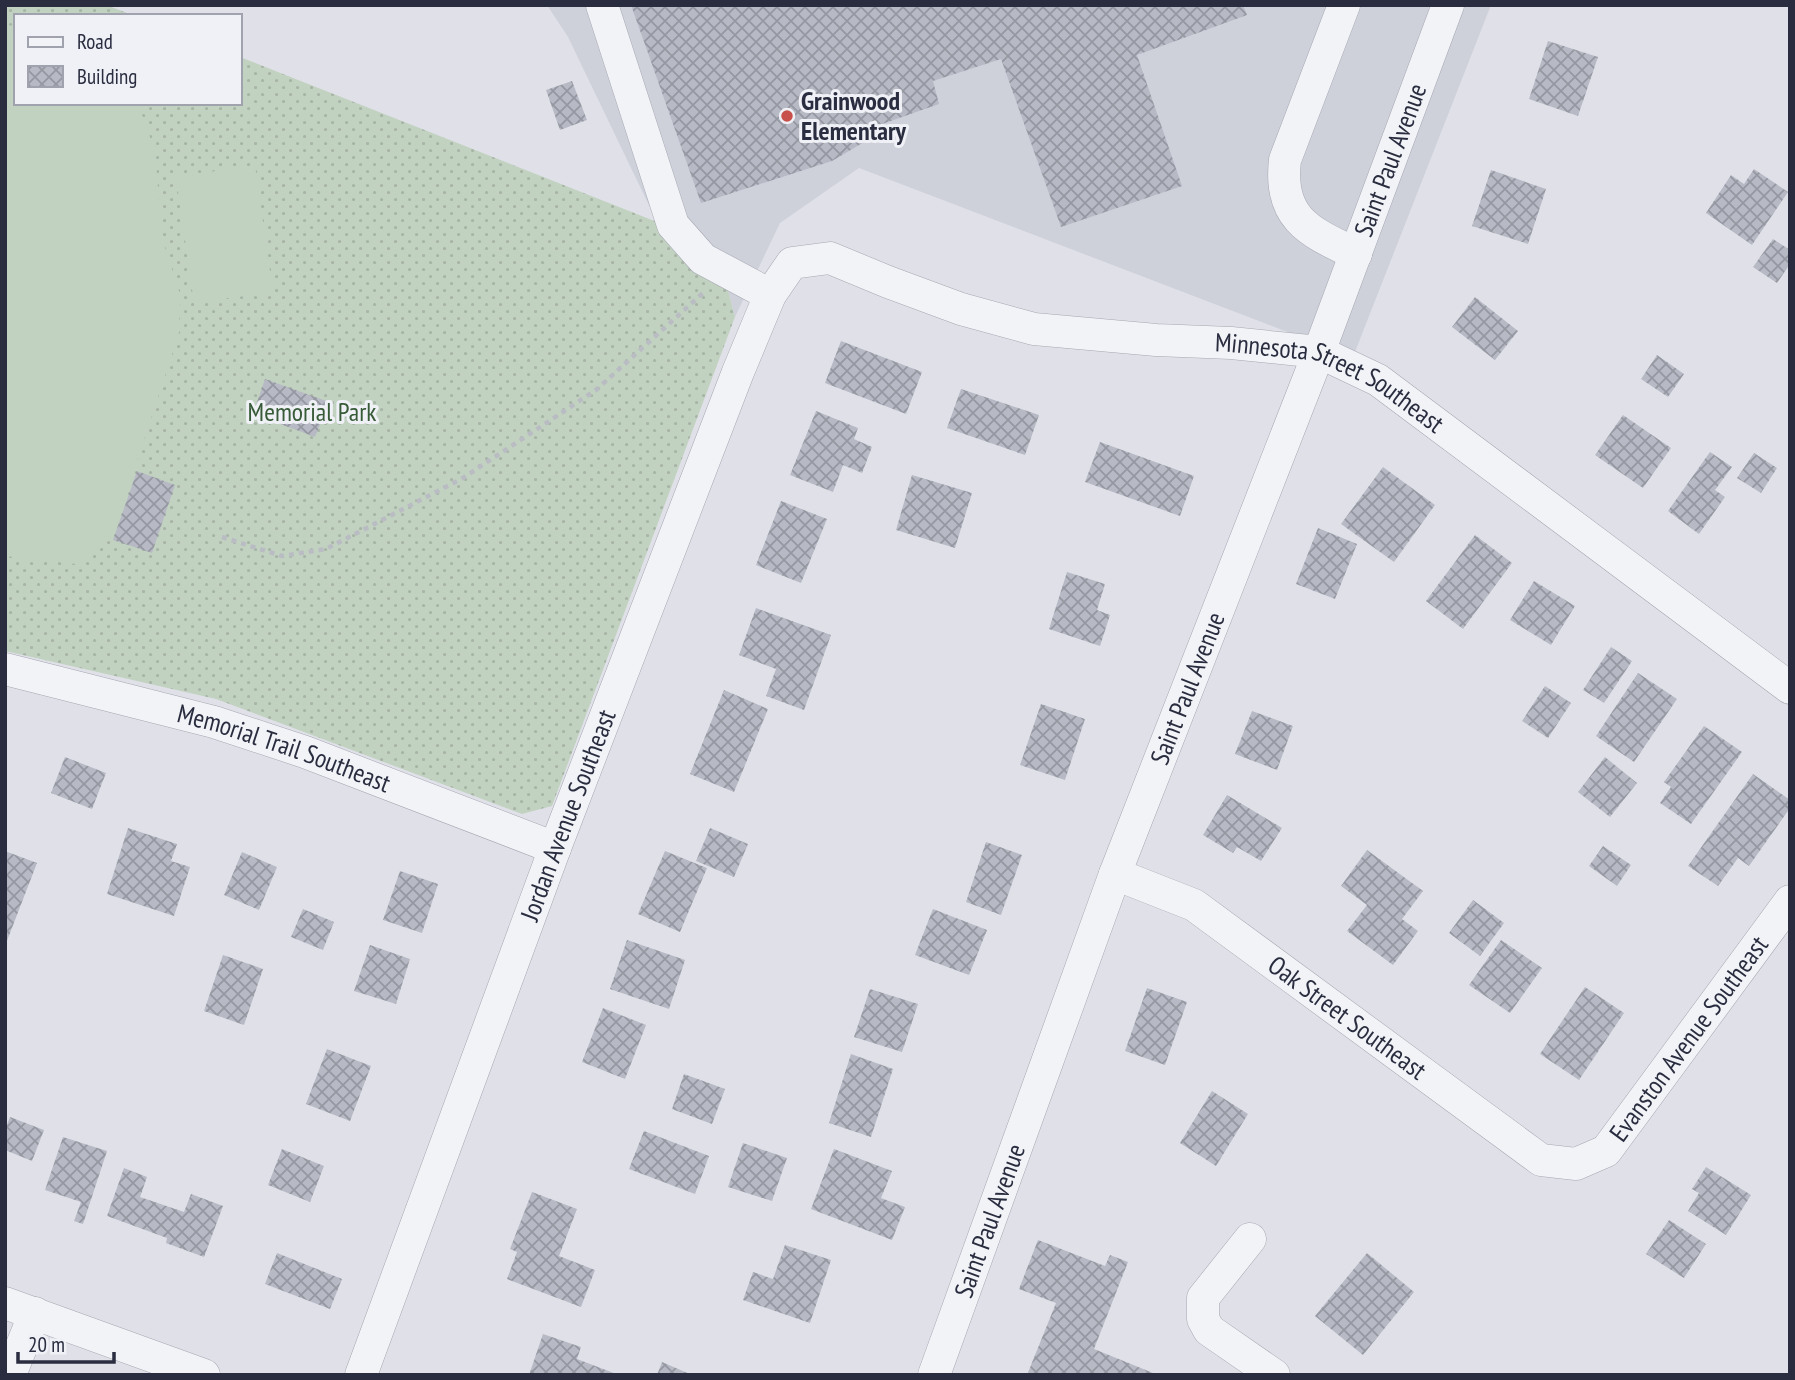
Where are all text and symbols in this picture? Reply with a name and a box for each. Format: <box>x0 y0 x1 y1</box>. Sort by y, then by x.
legend <box>14 14 242 105</box>
text: Road <box>77 28 113 55</box>
text: Building <box>77 63 137 90</box>
street label: Saint Paul Avenue <box>1346 79 1433 241</box>
place label: Grainwood Elementary <box>801 84 907 147</box>
marker: Grainwood Elementary <box>779 108 795 124</box>
street label: Minnesota Street Southeast <box>1215 325 1451 440</box>
park label: Memorial Park <box>248 395 376 428</box>
street label: Saint Paul Avenue <box>1142 607 1232 769</box>
street label: Memorial Trail Southeast <box>174 696 395 799</box>
street label: Jordan Avenue Southeast <box>512 705 623 926</box>
street label: Evanston Avenue Southeast <box>1602 929 1775 1148</box>
street label: Oak Street Southeast <box>1262 948 1433 1086</box>
street label: Saint Paul Avenue <box>946 1139 1032 1302</box>
scale bar <box>18 1320 114 1364</box>
text: 20 m <box>28 1331 65 1358</box>

